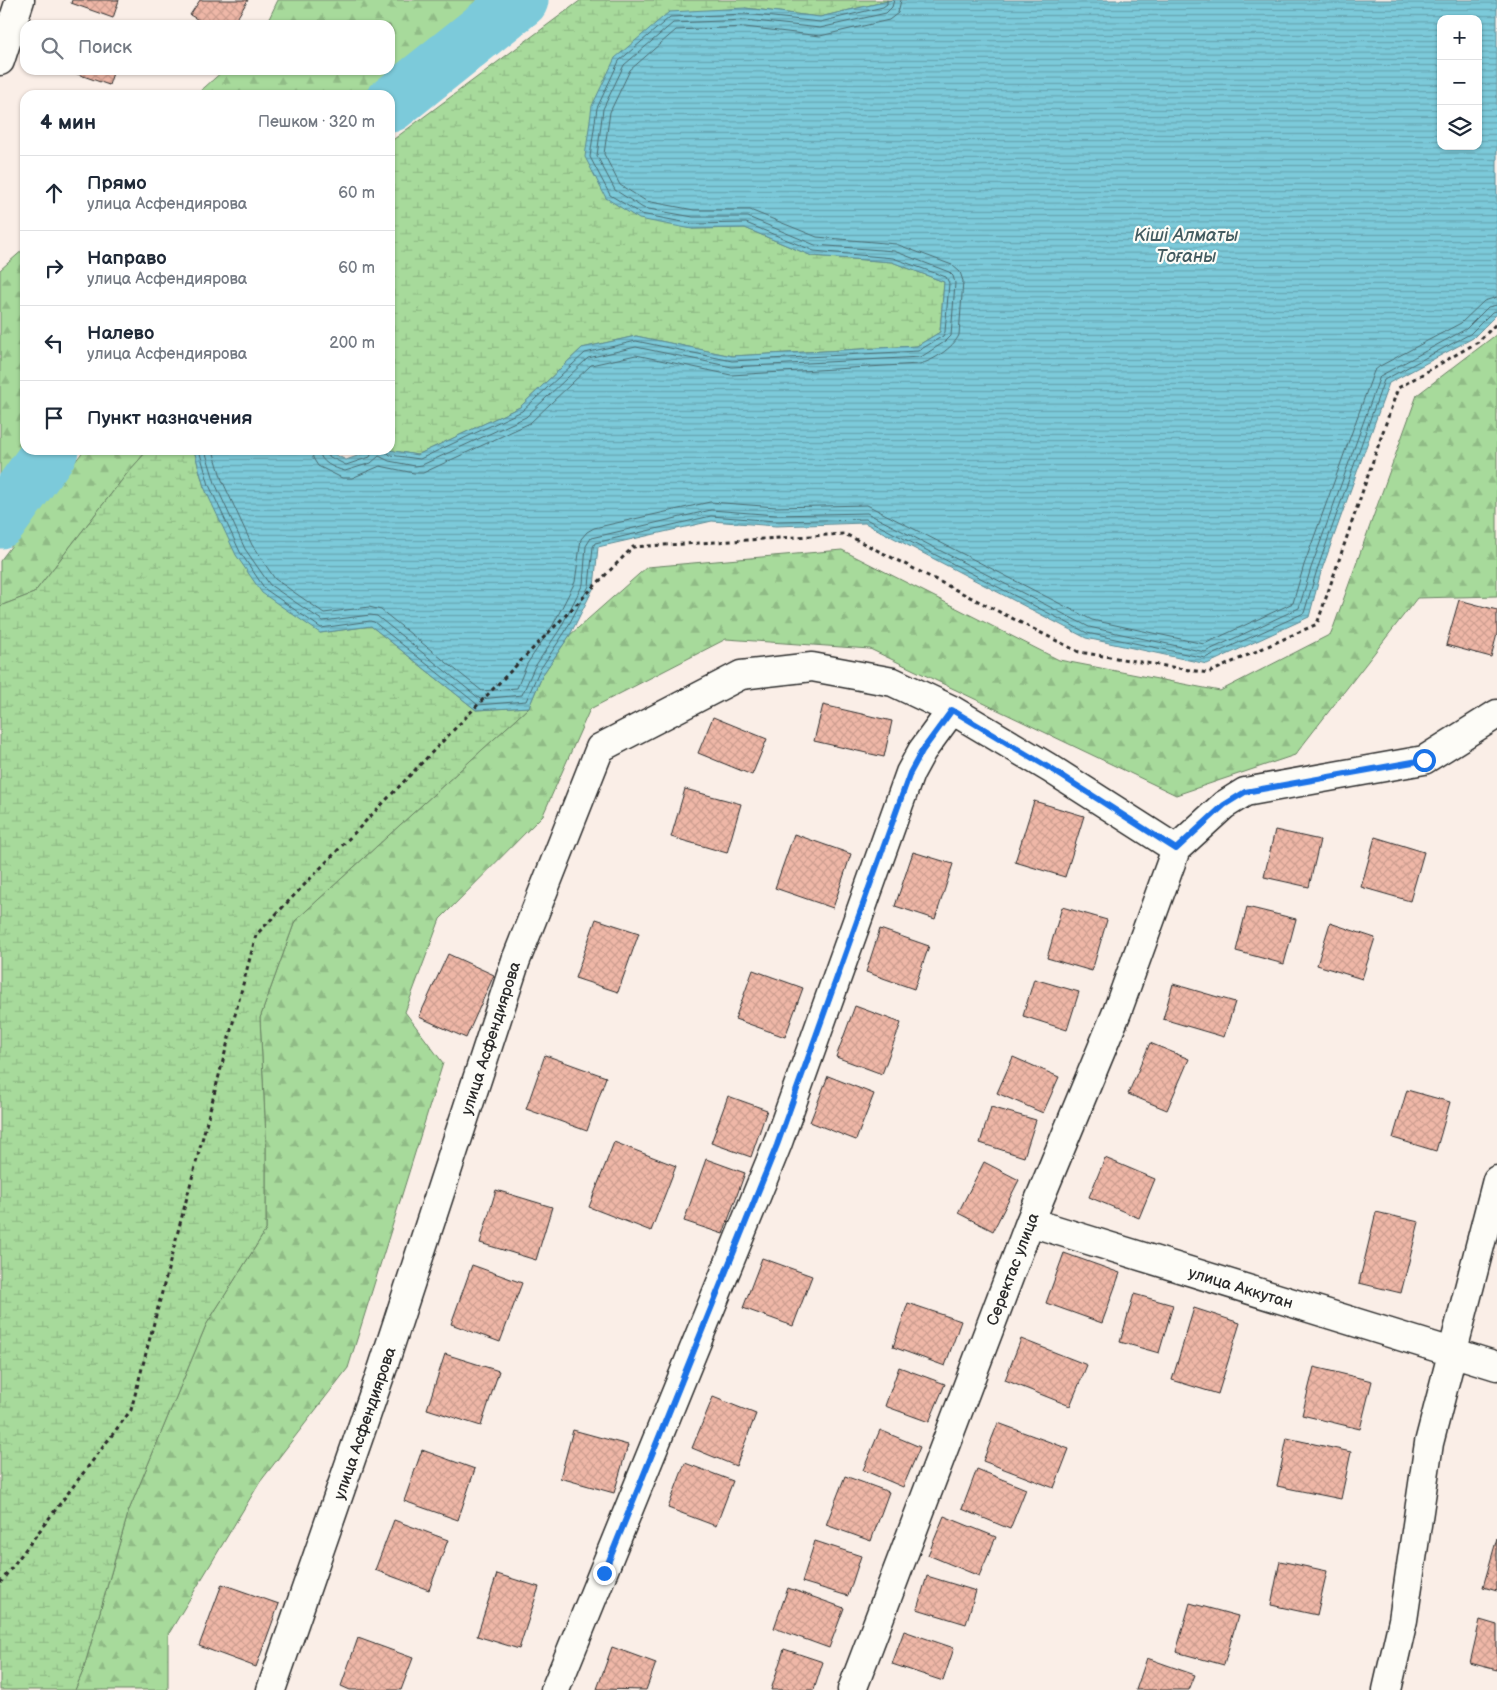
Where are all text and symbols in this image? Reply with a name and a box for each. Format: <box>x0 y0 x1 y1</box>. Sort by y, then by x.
map controls <box>1437 15 1482 150</box>
button: + <box>1437 15 1482 60</box>
search box <box>20 20 395 75</box>
icon: search <box>38 34 66 62</box>
text: Поиск <box>78 36 132 59</box>
button: − <box>1437 60 1482 105</box>
button: layers <box>1437 105 1482 150</box>
text: 4 мин <box>40 110 96 135</box>
text: Пешком · 320 m <box>258 113 375 132</box>
text: Прямо <box>87 172 147 195</box>
icon: ahead <box>40 179 68 207</box>
text: 60 m <box>338 184 375 203</box>
text: улица Асфендиярова <box>87 195 247 214</box>
water label: Кіші Алматы Тоғаны <box>1134 225 1238 267</box>
text: Направо <box>87 247 167 270</box>
icon: right <box>40 254 68 282</box>
text: 60 m <box>338 259 375 278</box>
text: улица Асфендиярова <box>87 270 247 289</box>
text: Налево <box>87 322 154 345</box>
icon: left <box>40 329 68 357</box>
text: 200 m <box>329 334 375 353</box>
text: улица Асфендиярова <box>87 345 247 364</box>
icon: arrive <box>40 404 68 432</box>
text: Пункт назначения <box>87 407 252 430</box>
route start <box>1413 749 1436 772</box>
street label: улица Асфендиярова <box>458 959 525 1118</box>
street label: Серектас улица <box>983 1210 1044 1329</box>
street label: улица Аккутан <box>1186 1264 1295 1313</box>
street label: улица Асфендиярова <box>330 1344 401 1502</box>
route end <box>593 1562 616 1585</box>

